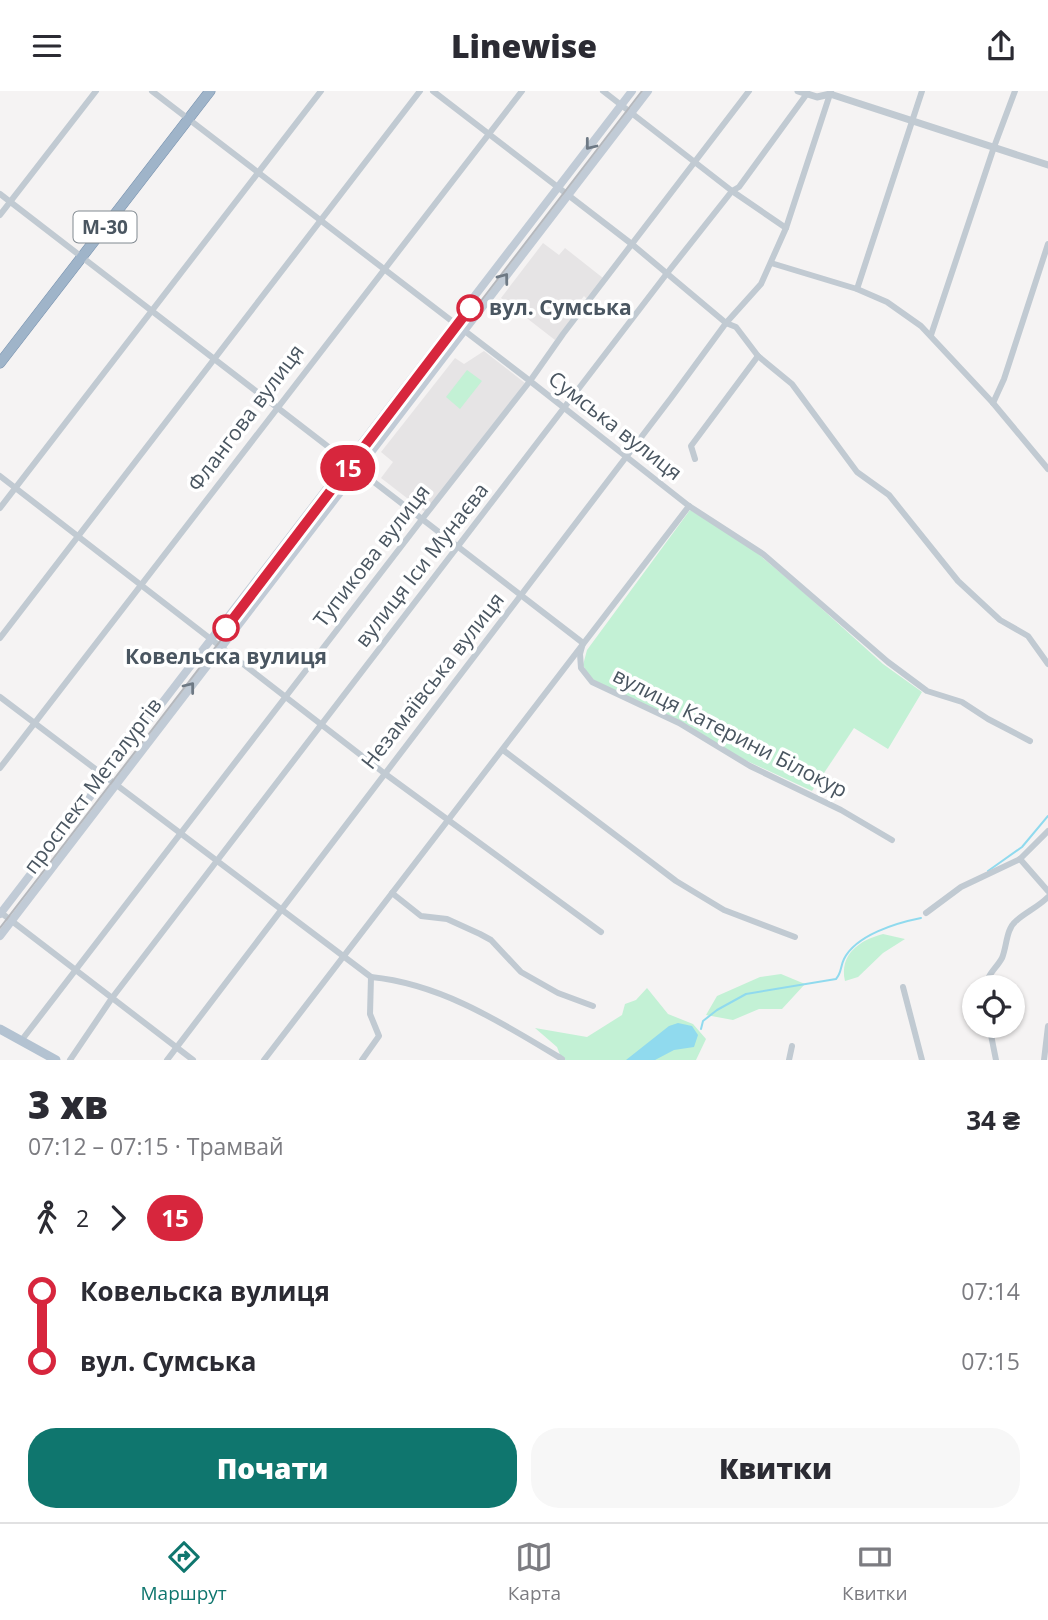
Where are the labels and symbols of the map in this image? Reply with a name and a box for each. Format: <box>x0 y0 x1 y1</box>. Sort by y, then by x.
one-way arrow <box>585 137 598 150</box>
road number: М-30 <box>74 211 136 243</box>
one-way arrow <box>496 274 508 286</box>
place label: вул. Сумська <box>489 293 632 321</box>
marker: вул. Сумська <box>457 295 483 321</box>
street label: Флангова вулиця <box>181 338 310 497</box>
street label: Сумська вулиця <box>543 364 688 486</box>
line badge: 15 <box>316 445 380 491</box>
street label: вулиця Іси Мунаєва <box>348 476 494 652</box>
street label: Тупикова вулиця <box>307 478 436 633</box>
street label: Незамаївська вулиця <box>354 586 510 774</box>
marker: Ковельска вулиця <box>213 615 239 641</box>
place label: Ковельска вулиця <box>125 642 327 670</box>
street label: вулиця Катерини Білокур <box>608 661 852 804</box>
one-way arrow <box>182 682 195 695</box>
street label: проспект Металургів <box>17 692 168 879</box>

